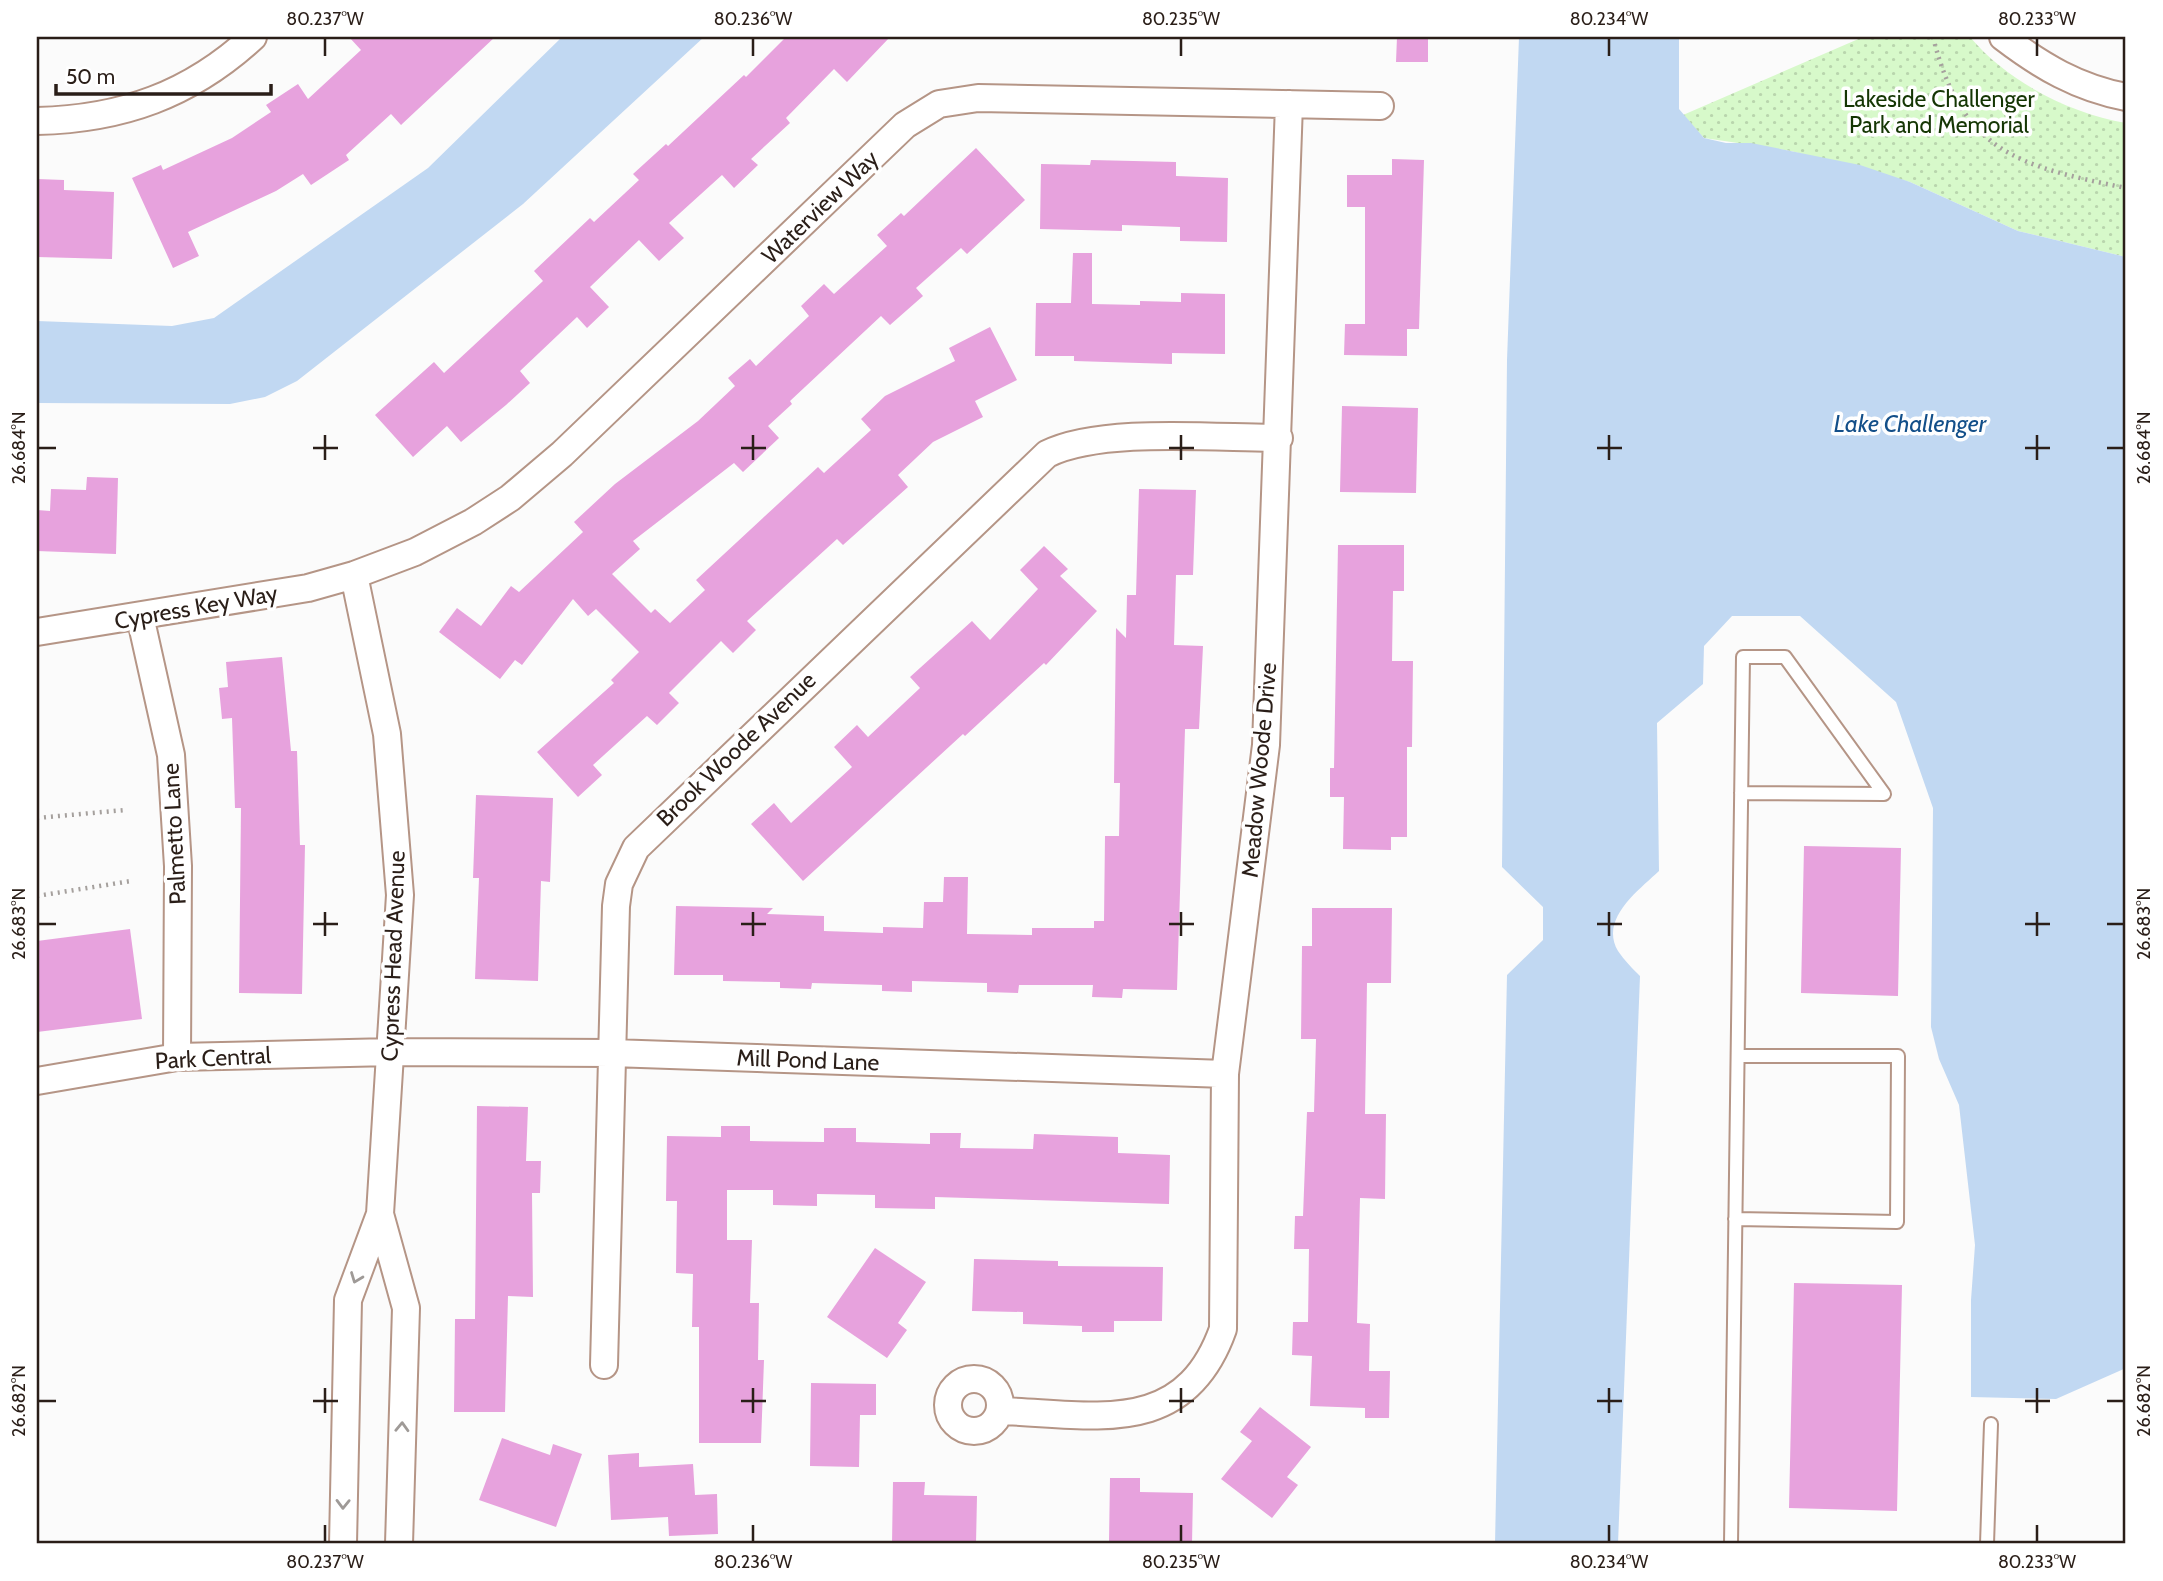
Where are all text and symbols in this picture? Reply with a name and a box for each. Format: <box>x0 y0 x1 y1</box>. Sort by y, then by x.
text: 80.237°W <box>286 8 364 30</box>
text: 80.236°W <box>714 8 792 30</box>
text: 80.235°W <box>1142 8 1220 30</box>
text: 80.234°W <box>1570 8 1648 30</box>
text: 80.233°W <box>1998 8 2076 30</box>
scale bar <box>56 52 271 96</box>
text: 50 m <box>66 64 115 89</box>
park label: Lakeside Challenger Park and Memorial <box>1843 85 2036 139</box>
street label: Waterview Way <box>756 144 884 270</box>
water label: Lake Challenger <box>1834 409 1988 438</box>
text: 26.684°N <box>8 412 30 484</box>
text: 26.684°N <box>2133 412 2155 484</box>
street label: Cypress Key Way <box>112 579 280 635</box>
street label: Meadow Woode Drive <box>1236 661 1282 879</box>
street label: Brook Woode Avenue <box>651 666 821 832</box>
street label: Palmetto Lane <box>156 762 192 905</box>
street label: Cypress Head Avenue <box>375 850 411 1062</box>
text: 26.683°N <box>8 888 30 960</box>
text: 26.683°N <box>2133 888 2155 960</box>
street label: Park Central <box>154 1041 272 1075</box>
street label: Mill Pond Lane <box>736 1044 880 1076</box>
one-way arrow <box>350 1271 364 1283</box>
text: 26.682°N <box>8 1365 30 1437</box>
text: 26.682°N <box>2133 1365 2155 1437</box>
one-way arrow <box>395 1421 410 1432</box>
one-way arrow <box>336 1499 351 1510</box>
text: 80.237°W <box>286 1551 364 1573</box>
text: 80.236°W <box>714 1551 792 1573</box>
text: 80.235°W <box>1142 1551 1220 1573</box>
text: 80.234°W <box>1570 1551 1648 1573</box>
text: 80.233°W <box>1998 1551 2076 1573</box>

